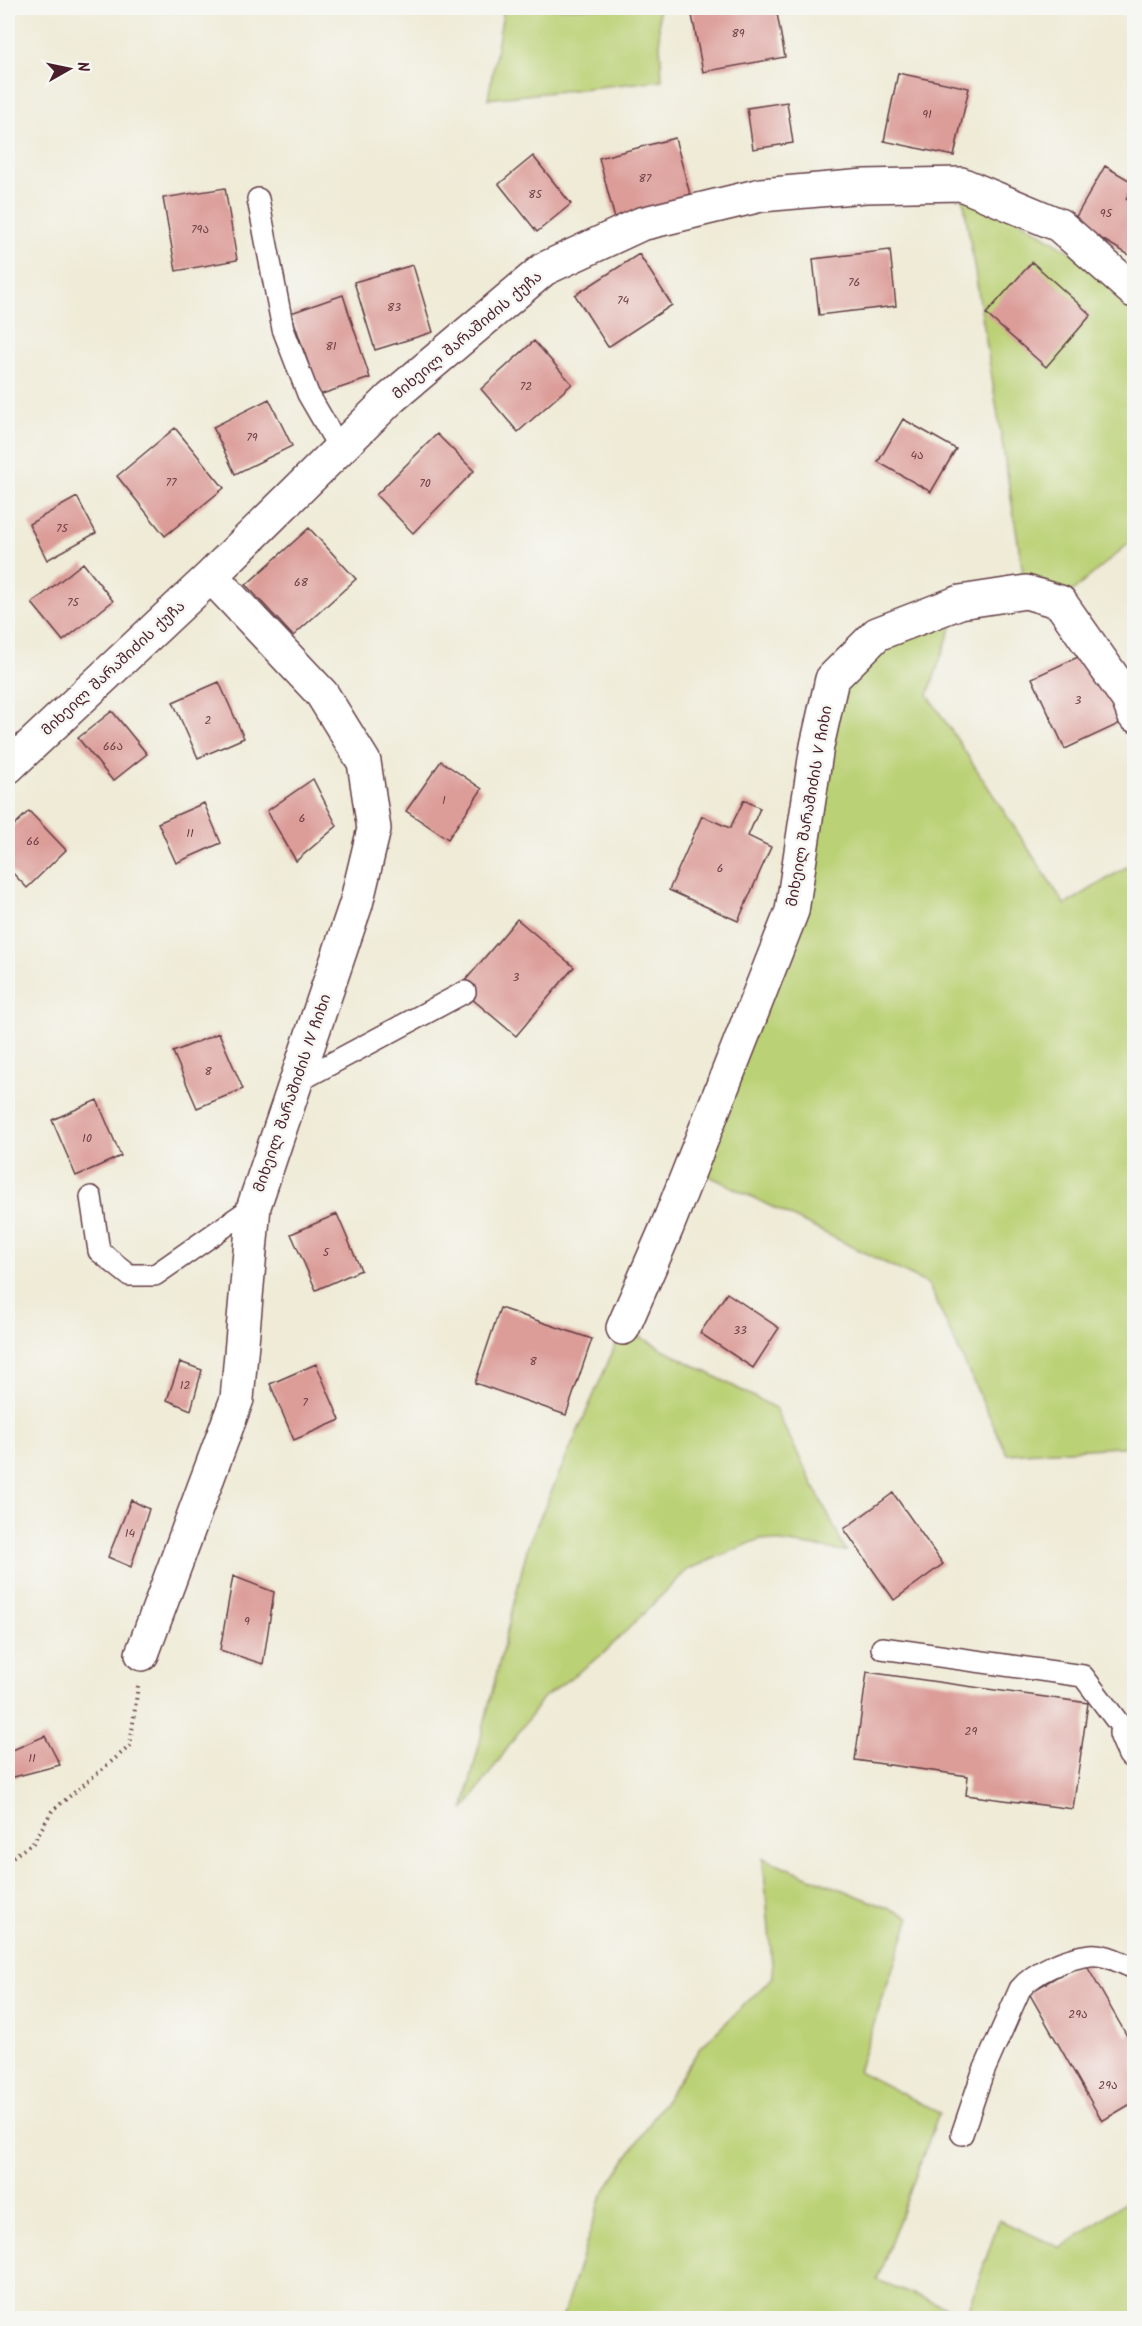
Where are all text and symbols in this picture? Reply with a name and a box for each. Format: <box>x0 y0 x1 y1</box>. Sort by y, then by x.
house number: 89 <box>731 24 745 43</box>
north arrow <box>39 39 99 99</box>
text: N <box>69 60 95 74</box>
house number: 91 <box>922 105 932 124</box>
house number: 87 <box>639 169 652 188</box>
house number: 85 <box>528 185 543 204</box>
house number: 95 <box>1100 204 1114 223</box>
house number: 79ა <box>191 220 209 239</box>
street label: მიხეილ შარაშიძის ქუჩა <box>387 266 548 406</box>
house number: 76 <box>848 273 860 292</box>
house number: 74 <box>617 291 629 310</box>
house number: 83 <box>387 298 401 317</box>
house number: 81 <box>326 337 337 356</box>
house number: 72 <box>520 377 532 396</box>
house number: 79 <box>246 428 258 447</box>
house number: 4ა <box>910 446 924 465</box>
house number: 77 <box>165 473 177 492</box>
house number: 70 <box>419 474 431 493</box>
house number: 75 <box>56 519 70 538</box>
house number: 68 <box>294 573 309 592</box>
house number: 75 <box>67 593 81 612</box>
street label: მიხეილ შარაშიძის ქუჩა <box>36 595 191 742</box>
house number: 3 <box>1075 691 1082 710</box>
street label: მიხეილ შარაშიძის V ჩიხი <box>780 704 839 909</box>
house number: 2 <box>205 711 212 730</box>
house number: 66ა <box>103 737 123 756</box>
house number: 1 <box>442 791 446 810</box>
house number: 6 <box>299 809 305 828</box>
house number: 11 <box>186 824 194 843</box>
house number: 66 <box>26 832 40 851</box>
house number: 6 <box>717 859 723 878</box>
house number: 3 <box>513 968 520 987</box>
street label: მიხეილ შარაშიძის IV ჩიხი <box>248 991 338 1196</box>
house number: 8 <box>204 1062 212 1081</box>
house number: 10 <box>82 1129 92 1148</box>
house number: 5 <box>323 1243 331 1262</box>
house number: 33 <box>733 1321 747 1340</box>
house number: 8 <box>529 1352 537 1371</box>
house number: 12 <box>180 1376 190 1395</box>
house number: 7 <box>302 1393 308 1412</box>
house number: 14 <box>125 1524 136 1543</box>
house number: 9 <box>244 1612 250 1631</box>
house number: 29 <box>965 1722 978 1741</box>
house number: 11 <box>28 1749 36 1768</box>
house number: 29ა <box>1068 2005 1088 2024</box>
house number: 29ა <box>1098 2076 1118 2095</box>

